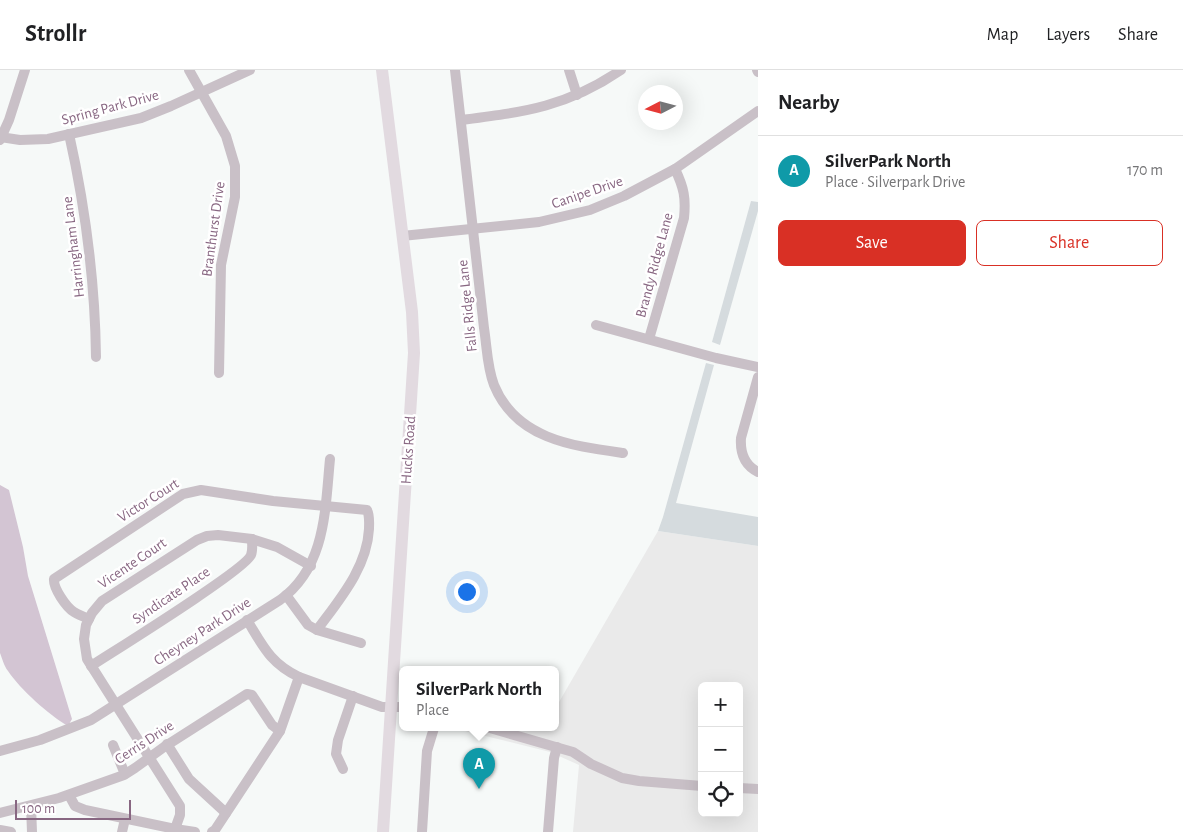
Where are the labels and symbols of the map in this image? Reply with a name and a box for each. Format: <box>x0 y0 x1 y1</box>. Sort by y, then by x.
north arrow <box>638 85 683 130</box>
street label: Spring Park Drive <box>60 87 161 128</box>
street label: Canipe Drive <box>550 173 625 212</box>
street label: Branthurst Drive <box>199 180 228 278</box>
street label: Harringham Lane <box>60 195 87 298</box>
street label: Brandy Ridge Lane <box>633 211 676 319</box>
street label: Falls Ridge Lane <box>455 259 480 353</box>
street label: Hucks Road <box>399 415 418 485</box>
street label: Victor Court <box>115 476 182 525</box>
street label: Vicente Court <box>96 535 169 592</box>
street label: Syndicate Place <box>130 564 213 627</box>
your location <box>454 579 480 605</box>
street label: Cheyney Park Drive <box>151 595 253 668</box>
street label: Cerris Drive <box>112 718 177 767</box>
pin: A <box>463 748 495 789</box>
scale bar <box>15 797 131 820</box>

